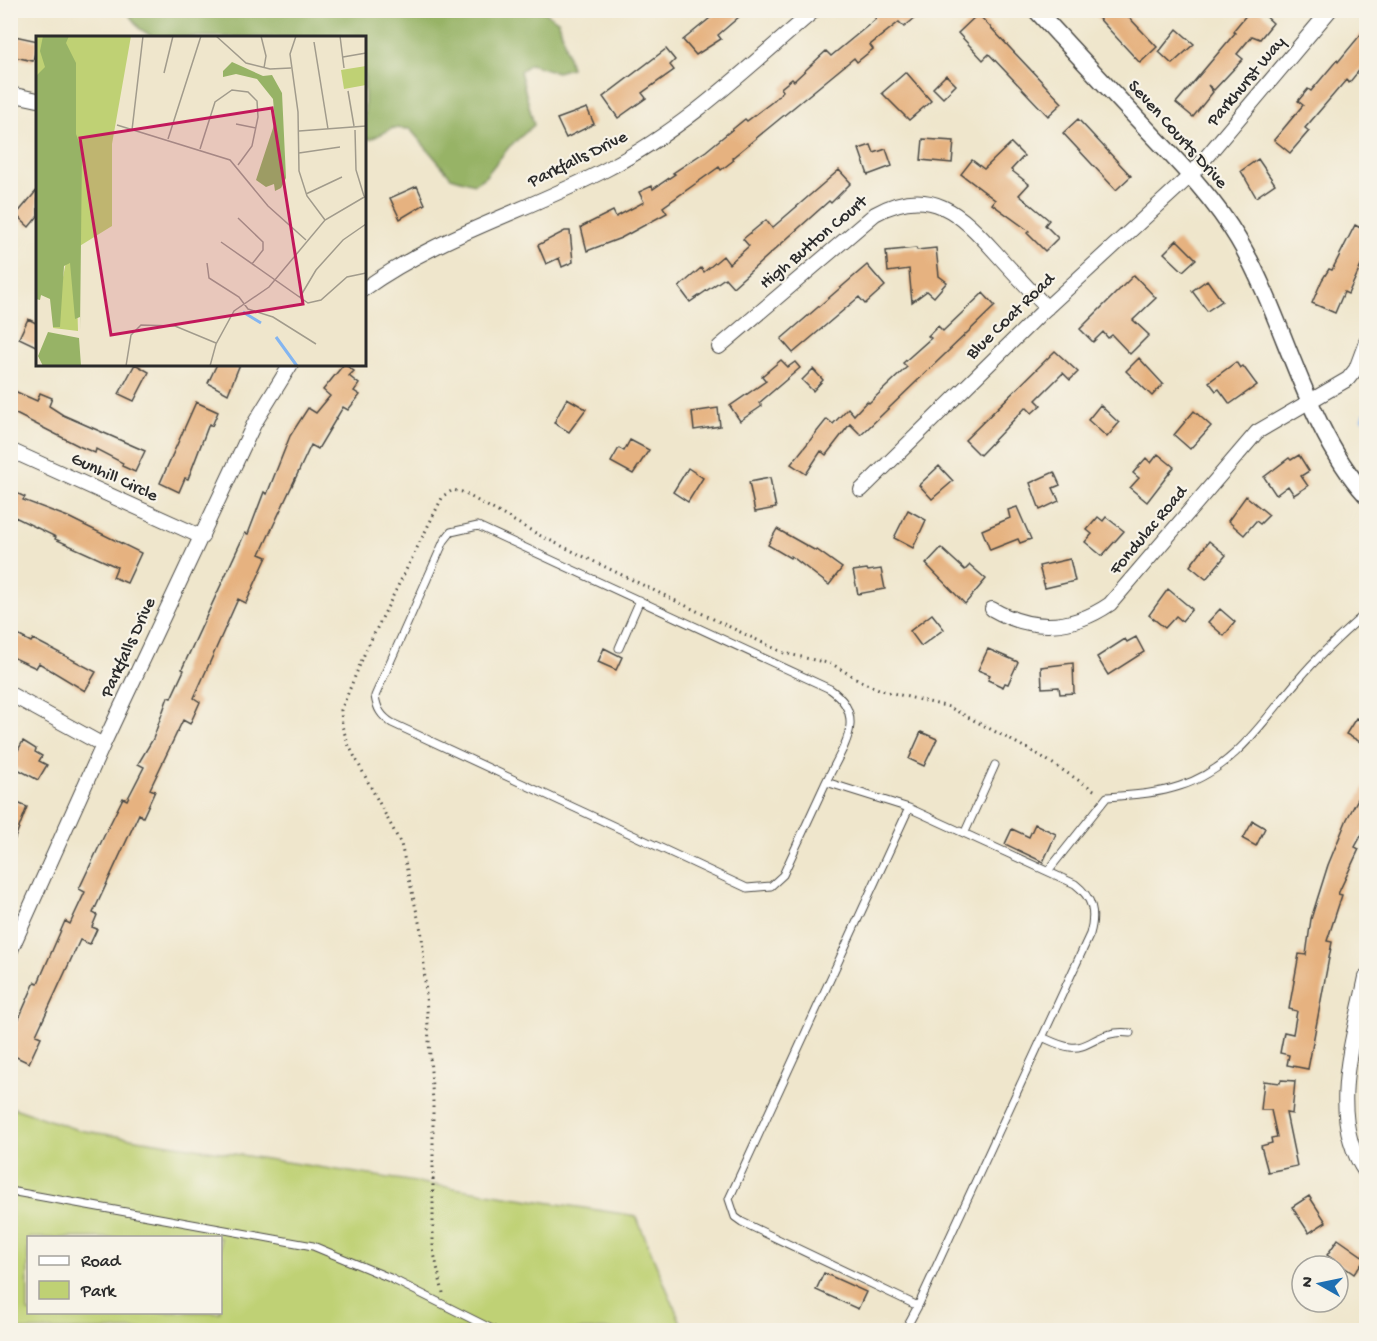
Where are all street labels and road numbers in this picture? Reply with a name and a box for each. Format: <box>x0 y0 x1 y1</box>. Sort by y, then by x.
street label: Parkhurst Way <box>1203 33 1291 132</box>
street label: Seven Courts Drive <box>1123 76 1232 194</box>
street label: Parkfalls Drive <box>524 127 632 194</box>
street label: High Button Court <box>756 191 873 294</box>
street label: Blue Coat Road <box>962 268 1061 365</box>
street label: Gunhill Circle <box>67 449 161 508</box>
street label: Fondulac Road <box>1105 481 1193 581</box>
street label: Parkfalls Drive <box>96 594 162 702</box>

